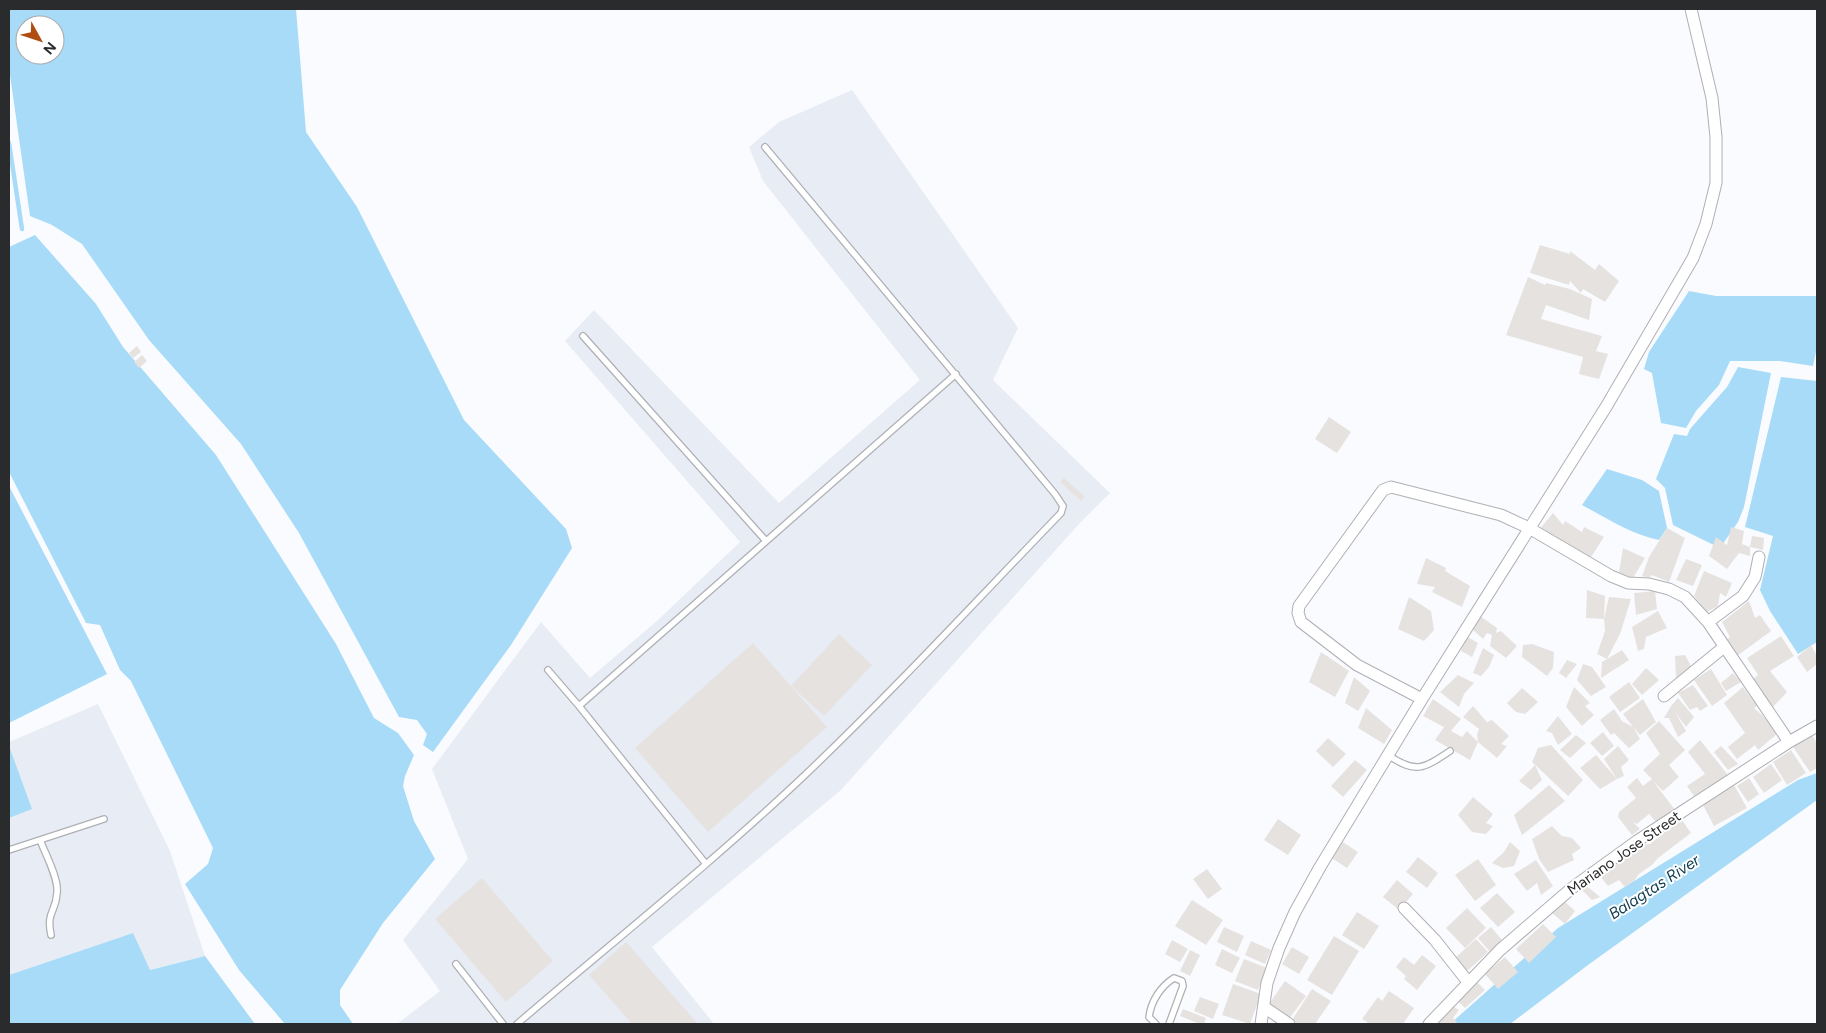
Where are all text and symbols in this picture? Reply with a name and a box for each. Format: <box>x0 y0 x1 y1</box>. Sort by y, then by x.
north arrow <box>15 15 65 65</box>
text: N <box>40 38 60 58</box>
street label: Mariano Jose Street <box>1564 807 1685 899</box>
water label: Balagtas River <box>1605 850 1704 923</box>

